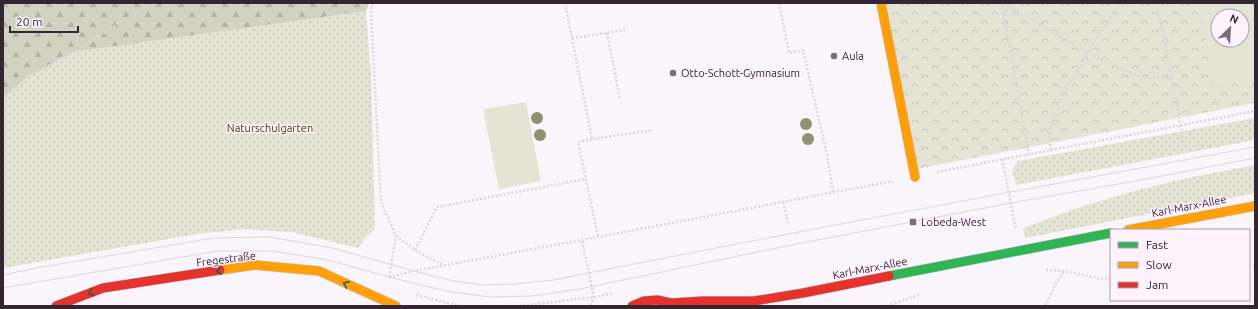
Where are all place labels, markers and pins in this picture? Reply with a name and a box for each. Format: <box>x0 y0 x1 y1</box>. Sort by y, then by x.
place label: Aula <box>842 50 864 62</box>
marker: Aula <box>829 51 839 61</box>
place label: Otto-Schott-Gymnasium <box>681 67 800 79</box>
marker: Otto-Schott-Gymnasium <box>668 68 678 78</box>
place label: Lobeda-West <box>921 216 987 228</box>
marker: Lobeda-West <box>908 217 918 227</box>

